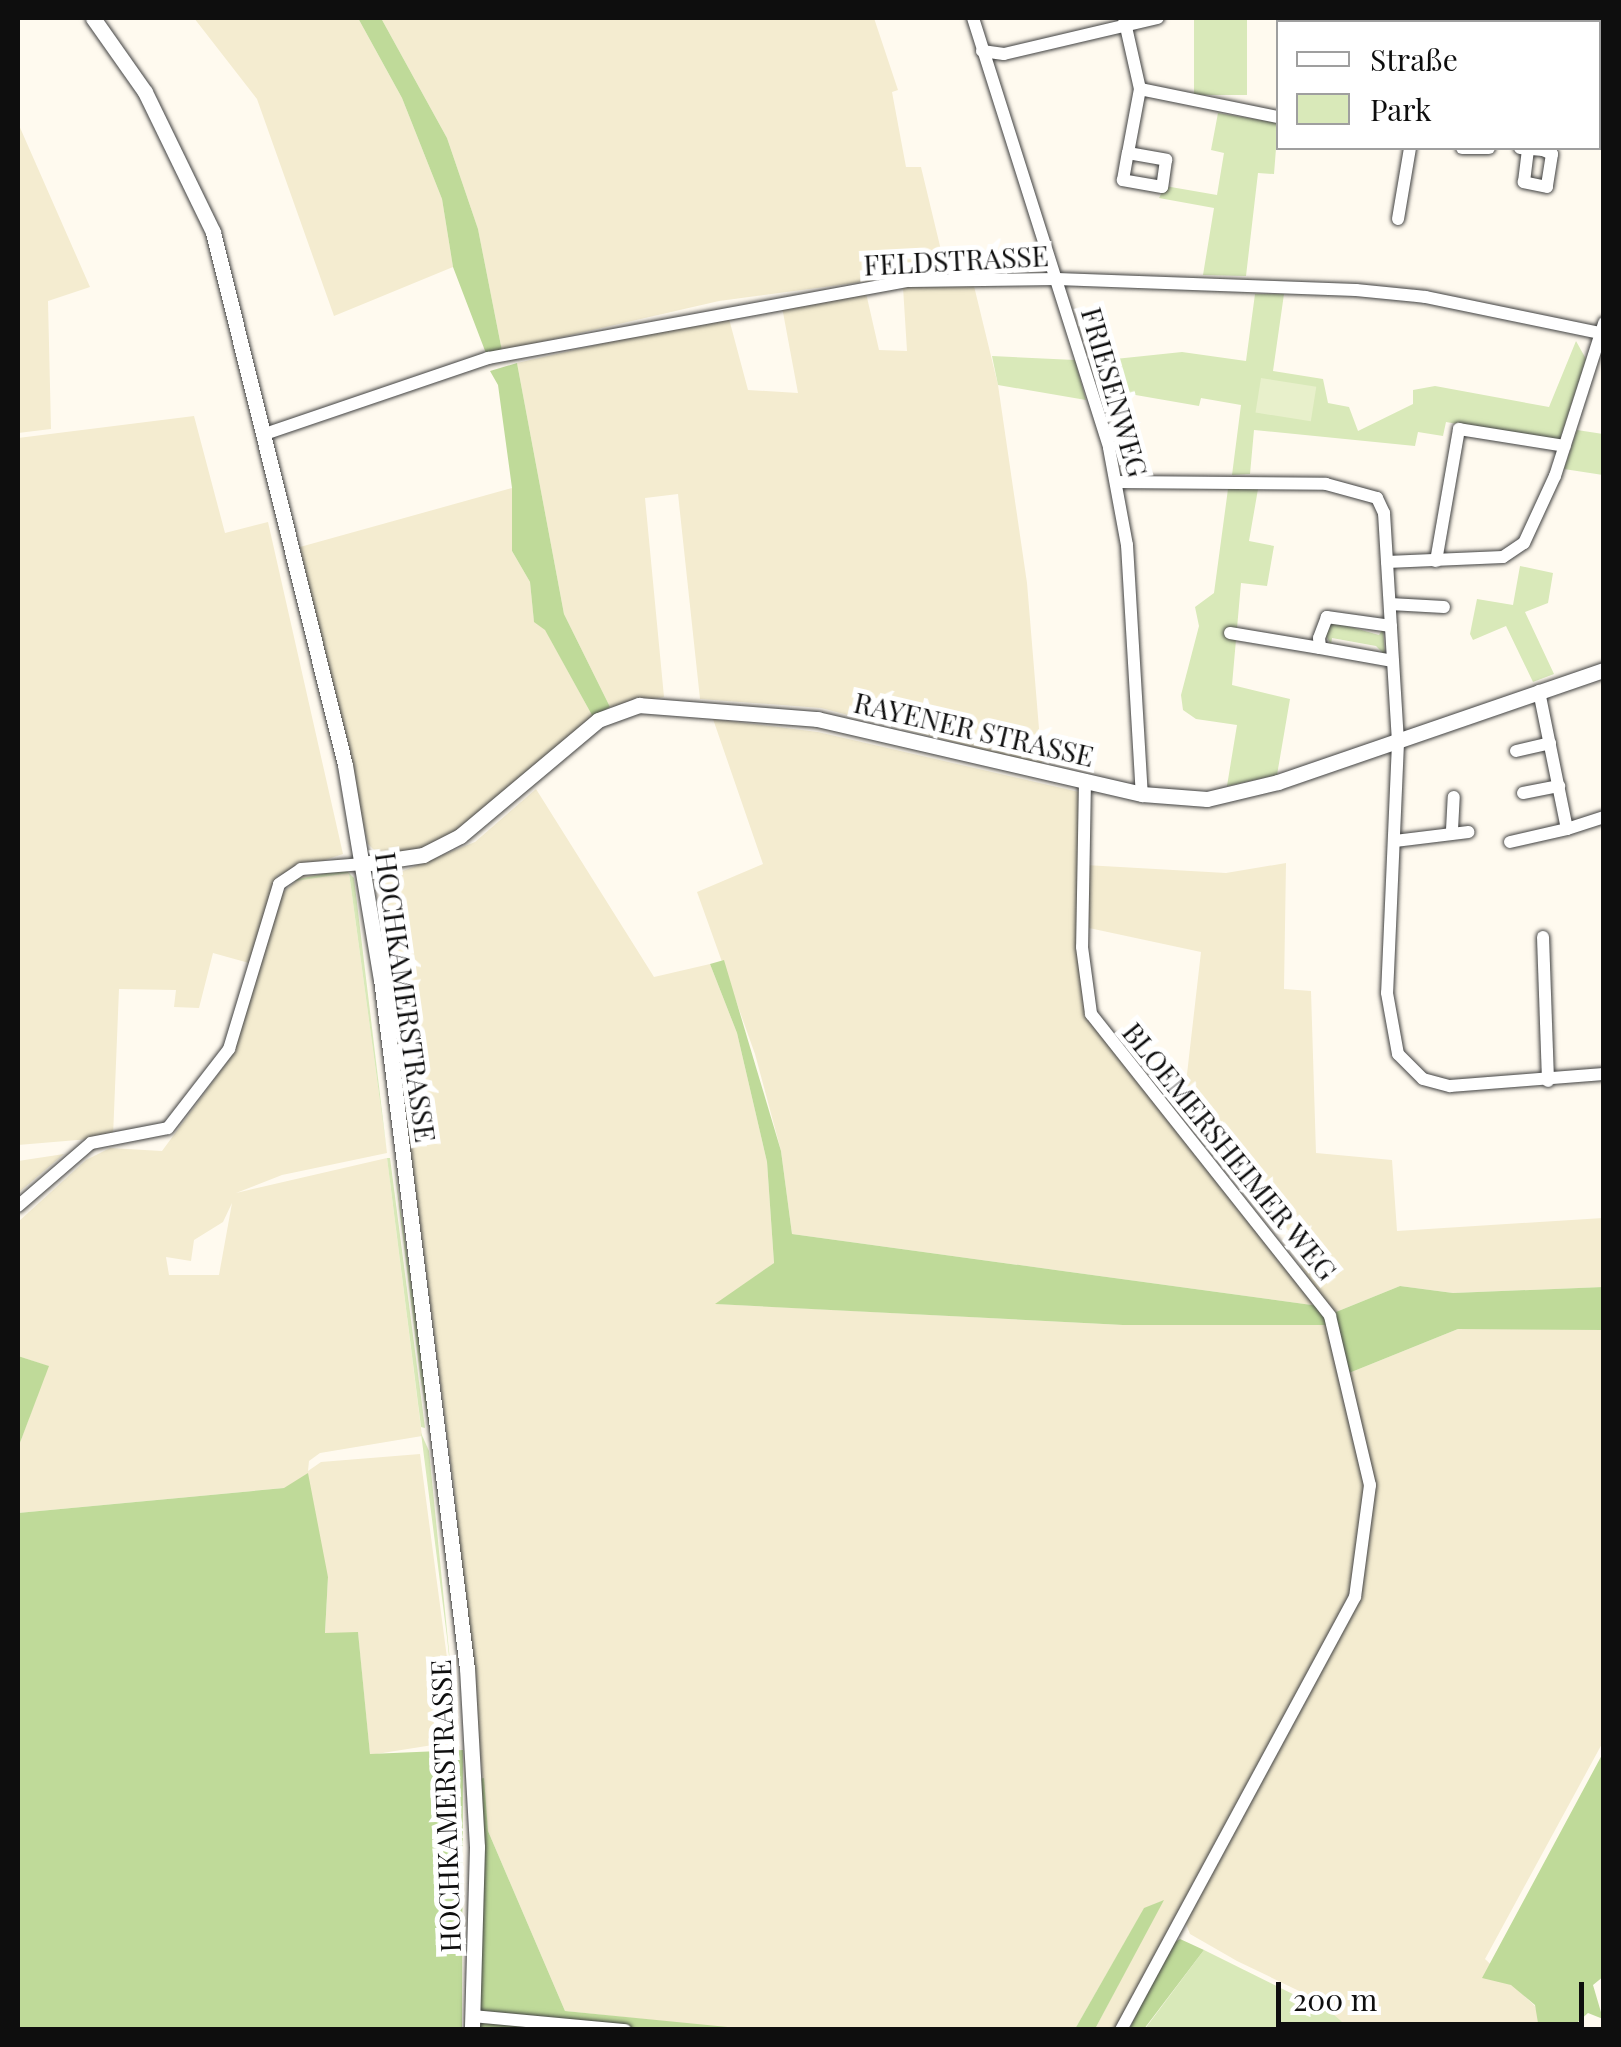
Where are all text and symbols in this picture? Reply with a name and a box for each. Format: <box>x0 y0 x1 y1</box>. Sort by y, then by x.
legend <box>1276 20 1601 150</box>
text: Straße <box>1370 39 1458 79</box>
text: Park <box>1370 89 1432 129</box>
street label: FELDSTRASSE <box>863 238 1049 282</box>
street label: FRIESENWEG <box>1075 303 1155 481</box>
street label: RAYENER STRASSE <box>851 685 1097 773</box>
street label: HOCHKAMERSTRASSE <box>369 850 443 1144</box>
street label: BLOEMERSHEIMER WEG <box>1116 1015 1344 1287</box>
street label: HOCHKAMERSTRASSE <box>423 1659 467 1953</box>
scale bar <box>1281 1962 1588 2024</box>
text: 200 m <box>1293 1979 1377 2019</box>

